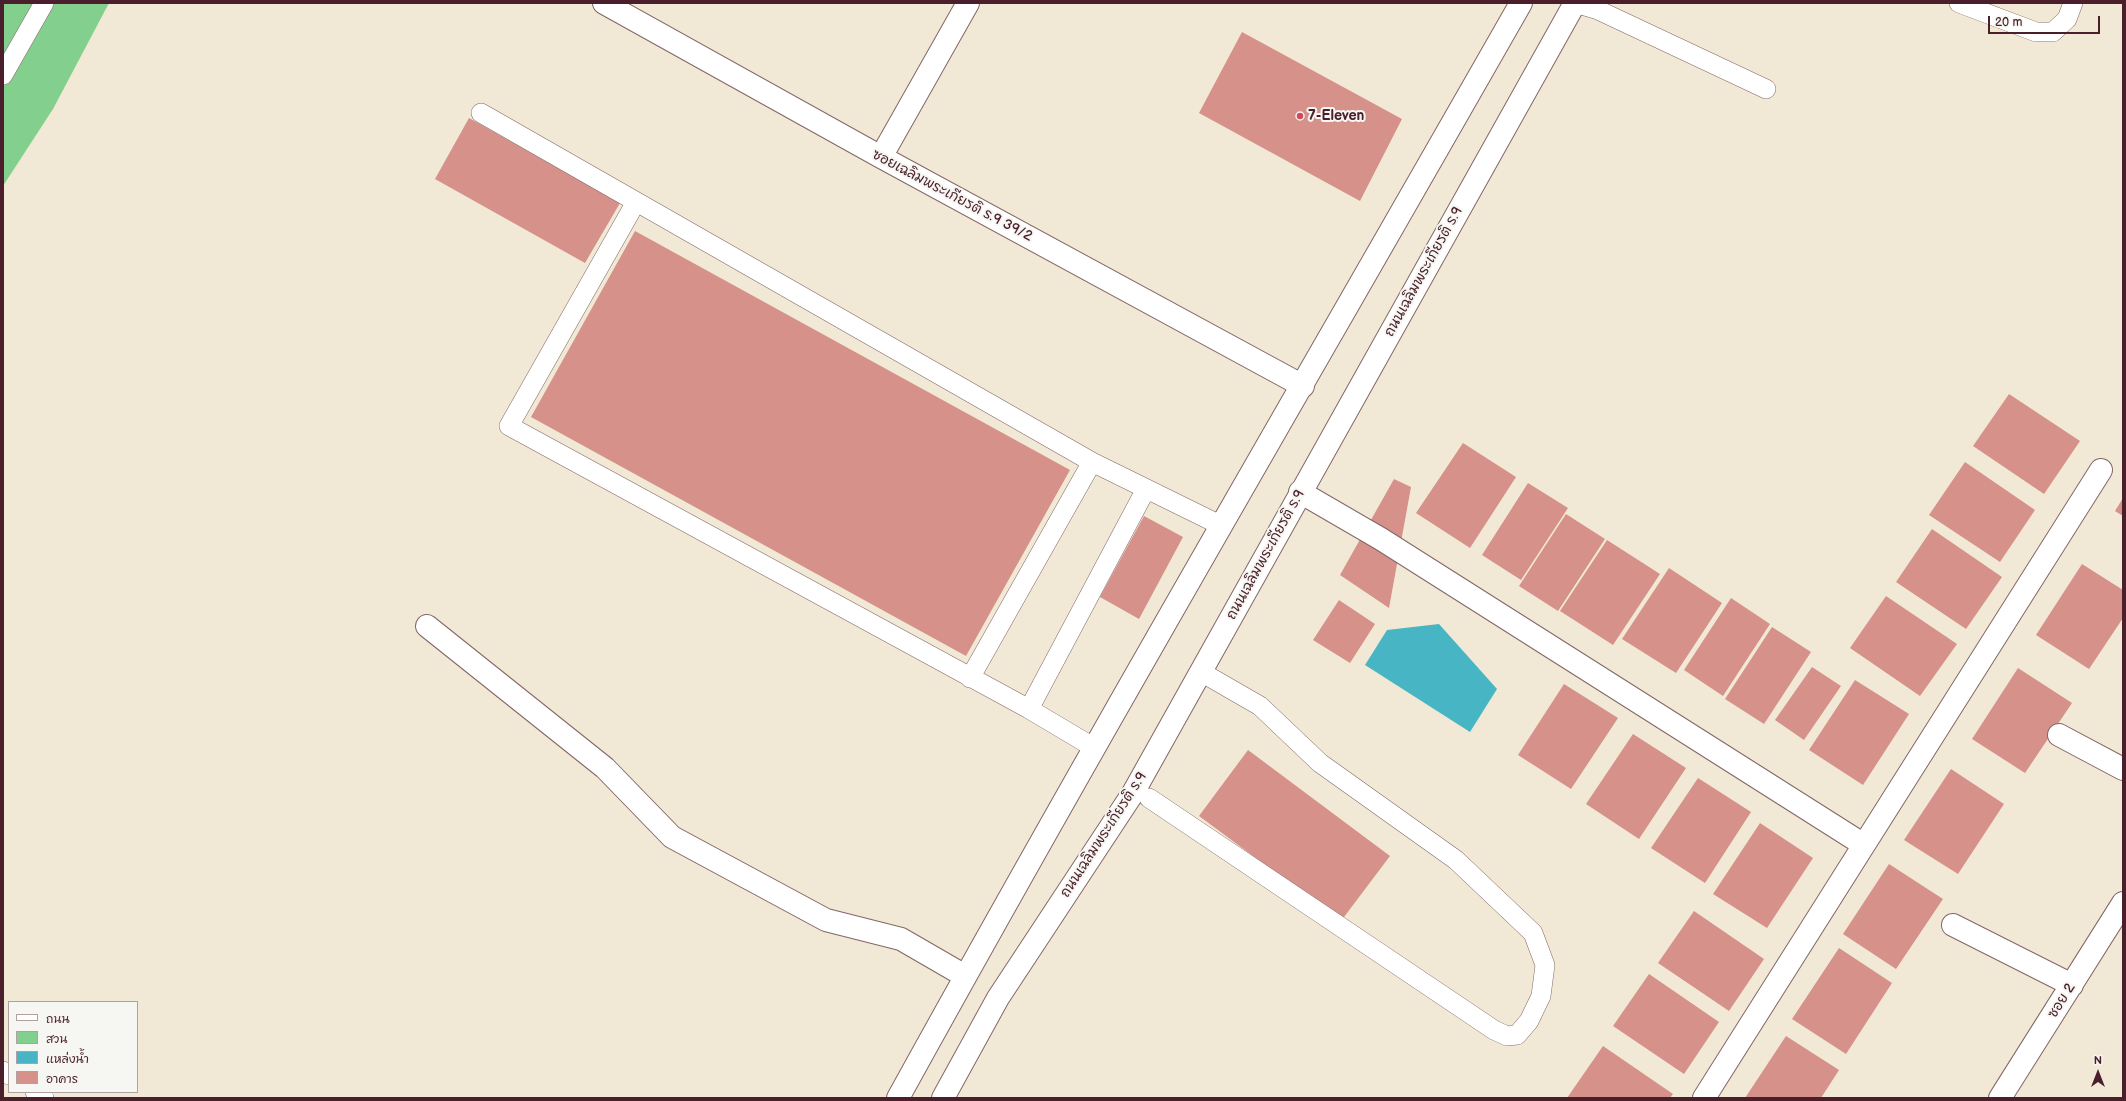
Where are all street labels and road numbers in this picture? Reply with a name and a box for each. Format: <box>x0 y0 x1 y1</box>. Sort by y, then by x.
street label: ซอยเฉลิมพระเกียรติ ร.9 39/2 <box>869 147 1035 245</box>
street label: ถนนเฉลิมพระเกียรติ ร.9 <box>1381 204 1467 340</box>
street label: ถนนเฉลิมพระเกียรติ ร.9 <box>1223 487 1309 623</box>
street label: ถนนเฉลิมพระเกียรติ ร.9 <box>1057 769 1151 901</box>
street label: ซอย 2 <box>2045 980 2079 1022</box>

